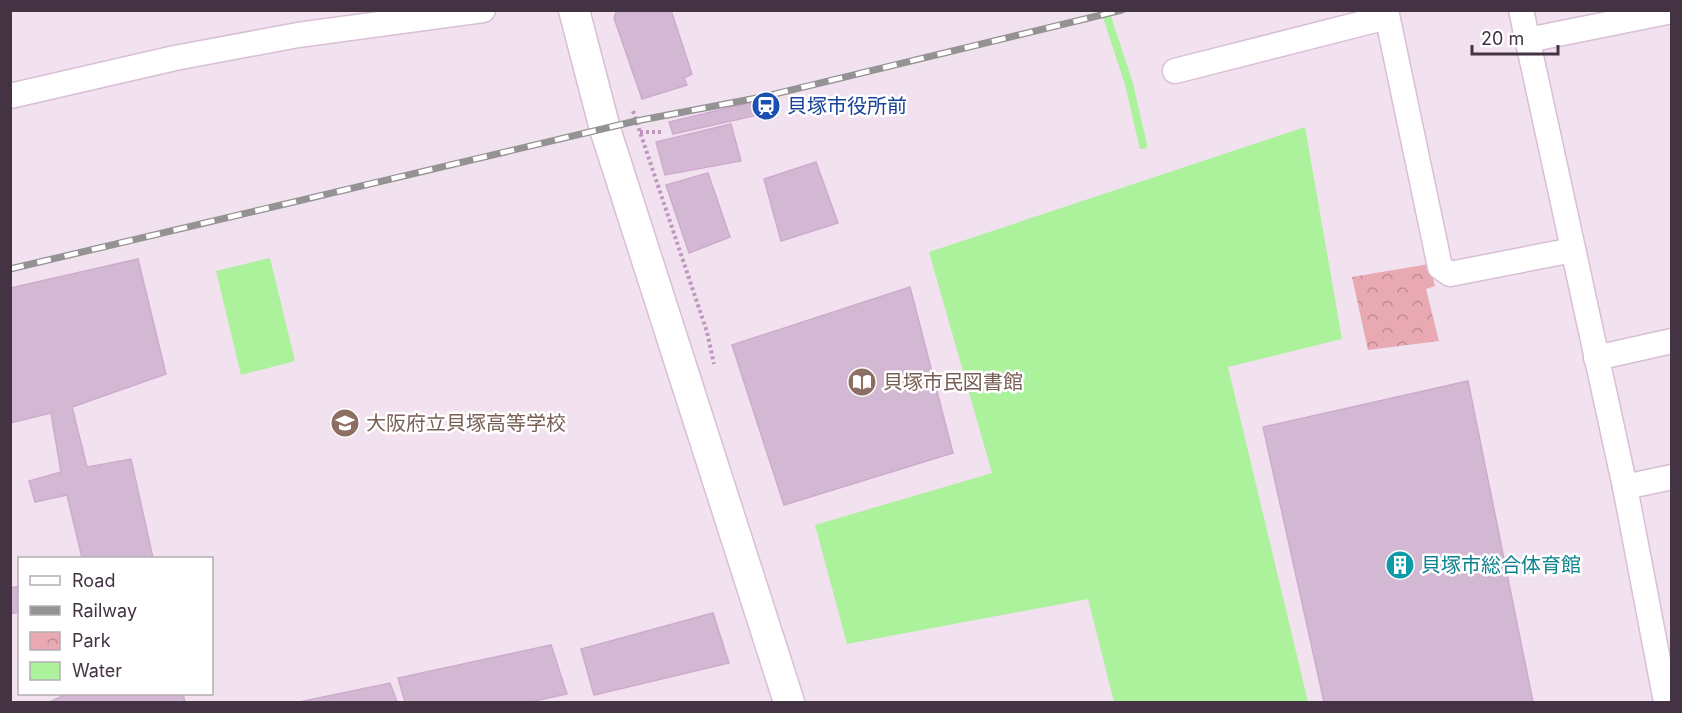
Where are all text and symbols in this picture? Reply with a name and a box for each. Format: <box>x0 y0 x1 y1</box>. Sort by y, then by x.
scale bar <box>1472 18 1558 56</box>
text: 20 m <box>1481 28 1524 49</box>
station icon: 貝塚市役所前 <box>750 90 782 122</box>
place label: 貝塚市役所前 <box>787 94 907 118</box>
library icon: 貝塚市民図書館 <box>846 366 878 398</box>
place label: 貝塚市民図書館 <box>883 370 1023 394</box>
school or university icon: 大阪府立貝塚高等学校 <box>329 407 361 439</box>
place label: 大阪府立貝塚高等学校 <box>366 411 566 435</box>
building icon: 貝塚市総合体育館 <box>1384 549 1416 581</box>
place label: 貝塚市総合体育館 <box>1421 553 1581 577</box>
legend <box>18 557 213 695</box>
text: Road <box>72 570 115 591</box>
text: Railway <box>72 600 137 621</box>
text: Park <box>72 630 111 651</box>
text: Water <box>72 660 122 681</box>

